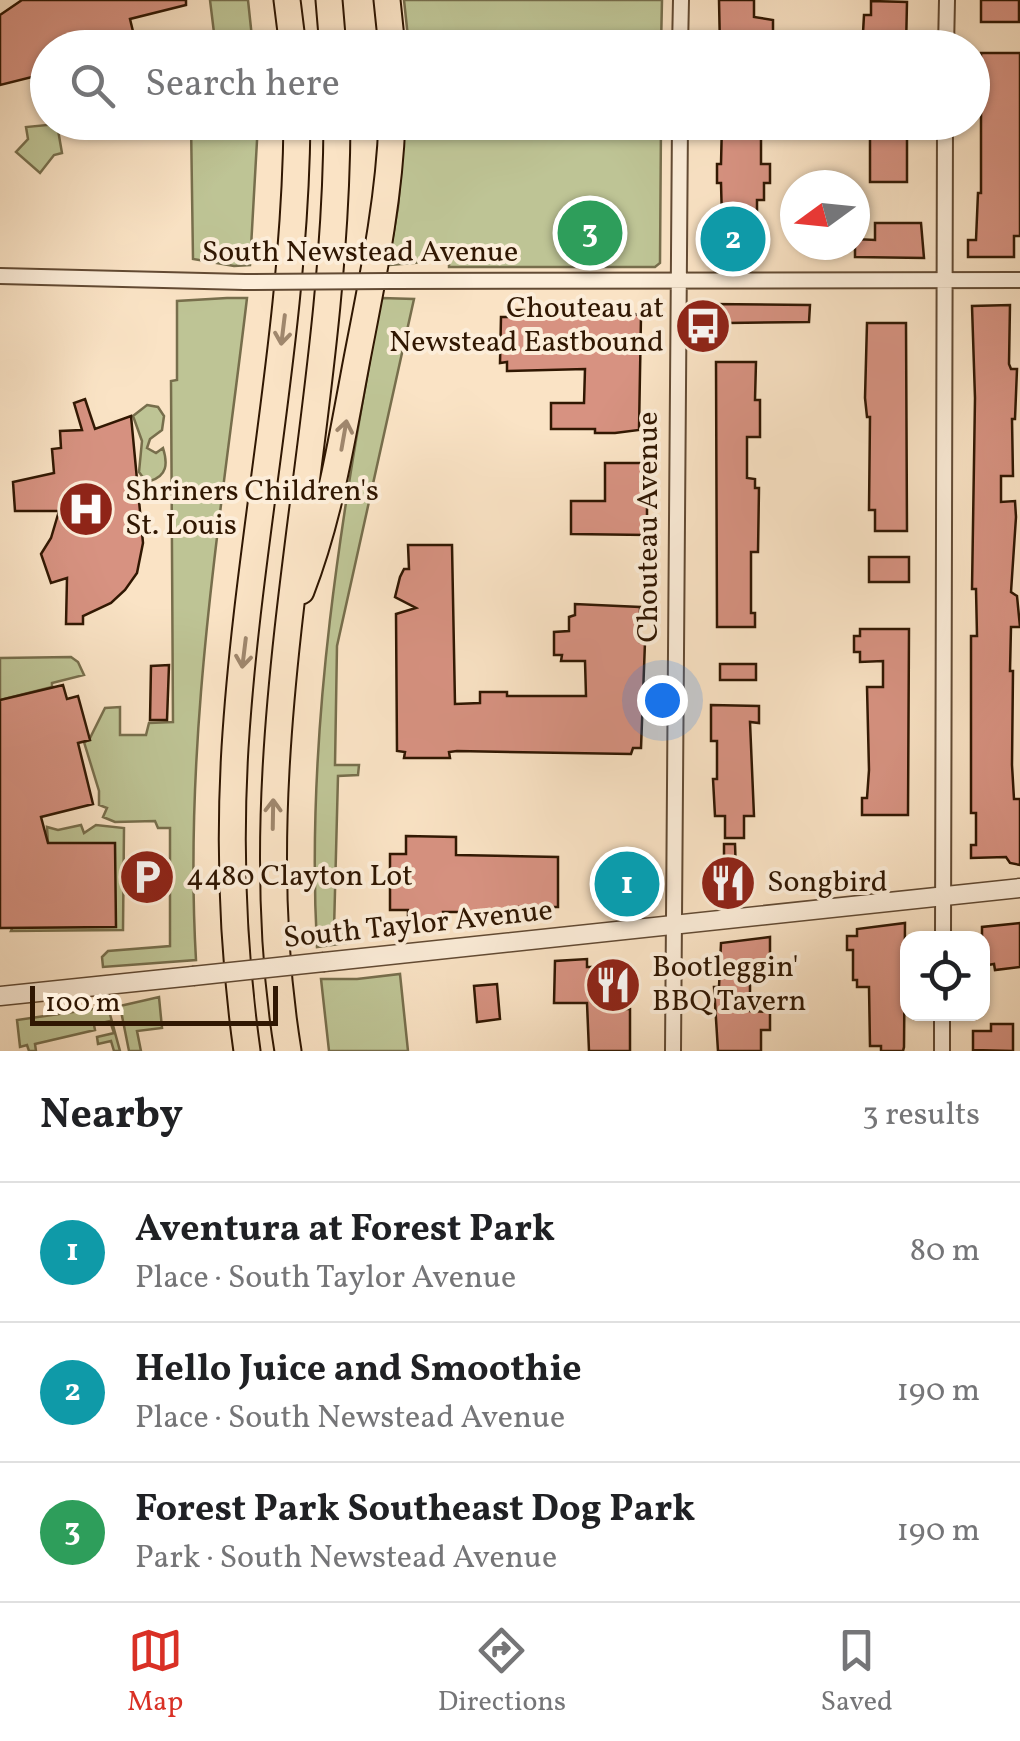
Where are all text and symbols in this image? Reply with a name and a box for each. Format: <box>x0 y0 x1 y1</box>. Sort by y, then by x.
search box <box>30 30 990 140</box>
icon: search <box>65 58 120 113</box>
text: Search here <box>145 59 340 112</box>
north arrow <box>780 170 870 260</box>
pin: 3 <box>558 196 622 270</box>
pin: 2 <box>700 202 766 276</box>
street label: South Newstead Avenue <box>202 232 518 274</box>
place label: Chouteau at Newstead Eastbound <box>389 288 664 364</box>
bus stop icon: Chouteau at Newstead Eastbound <box>673 296 733 356</box>
one-way arrow <box>274 314 292 346</box>
street label: Chouteau Avenue <box>628 412 670 642</box>
one-way arrow <box>335 419 354 451</box>
place label: Shriners Children's St. Louis <box>125 471 379 547</box>
hospital icon: Shriners Children's St. Louis <box>56 479 116 539</box>
one-way arrow <box>234 636 253 669</box>
your location <box>637 675 688 726</box>
one-way arrow <box>263 799 282 831</box>
pin: 1 <box>594 846 660 922</box>
parking icon: 4480 Clayton Lot <box>117 847 177 907</box>
restaurant icon: Songbird <box>698 853 758 913</box>
place label: 4480 Clayton Lot <box>186 856 413 898</box>
place label: Songbird <box>767 862 888 904</box>
street label: South Taylor Avenue <box>281 890 555 960</box>
map controls <box>900 931 990 1021</box>
button: locate <box>900 931 990 1021</box>
place label: Bootleggin' BBQ Tavern <box>652 947 806 1023</box>
restaurant icon: Bootleggin' BBQ Tavern <box>583 955 643 1015</box>
scale bar <box>30 981 278 1026</box>
text: 100 m <box>45 984 120 1023</box>
text: Nearby <box>40 1087 183 1146</box>
text: 3 results <box>862 1094 980 1138</box>
text: Aventura at Forest Park <box>135 1204 555 1257</box>
text: 1 <box>66 1230 79 1274</box>
text: 80 m <box>910 1230 980 1274</box>
text: Place · South Taylor Avenue <box>135 1257 516 1301</box>
text: Hello Juice and Smoothie <box>135 1344 582 1397</box>
text: 2 <box>64 1370 81 1414</box>
text: 190 m <box>896 1370 980 1414</box>
text: Place · South Newstead Avenue <box>135 1397 565 1441</box>
text: Forest Park Southeast Dog Park <box>135 1484 695 1537</box>
text: 3 <box>64 1510 81 1554</box>
text: 190 m <box>896 1510 980 1554</box>
text: Park · South Newstead Avenue <box>135 1537 557 1581</box>
tab: Map <box>127 1623 183 1722</box>
tab: Directions <box>438 1623 566 1722</box>
tab: Saved <box>821 1623 893 1722</box>

